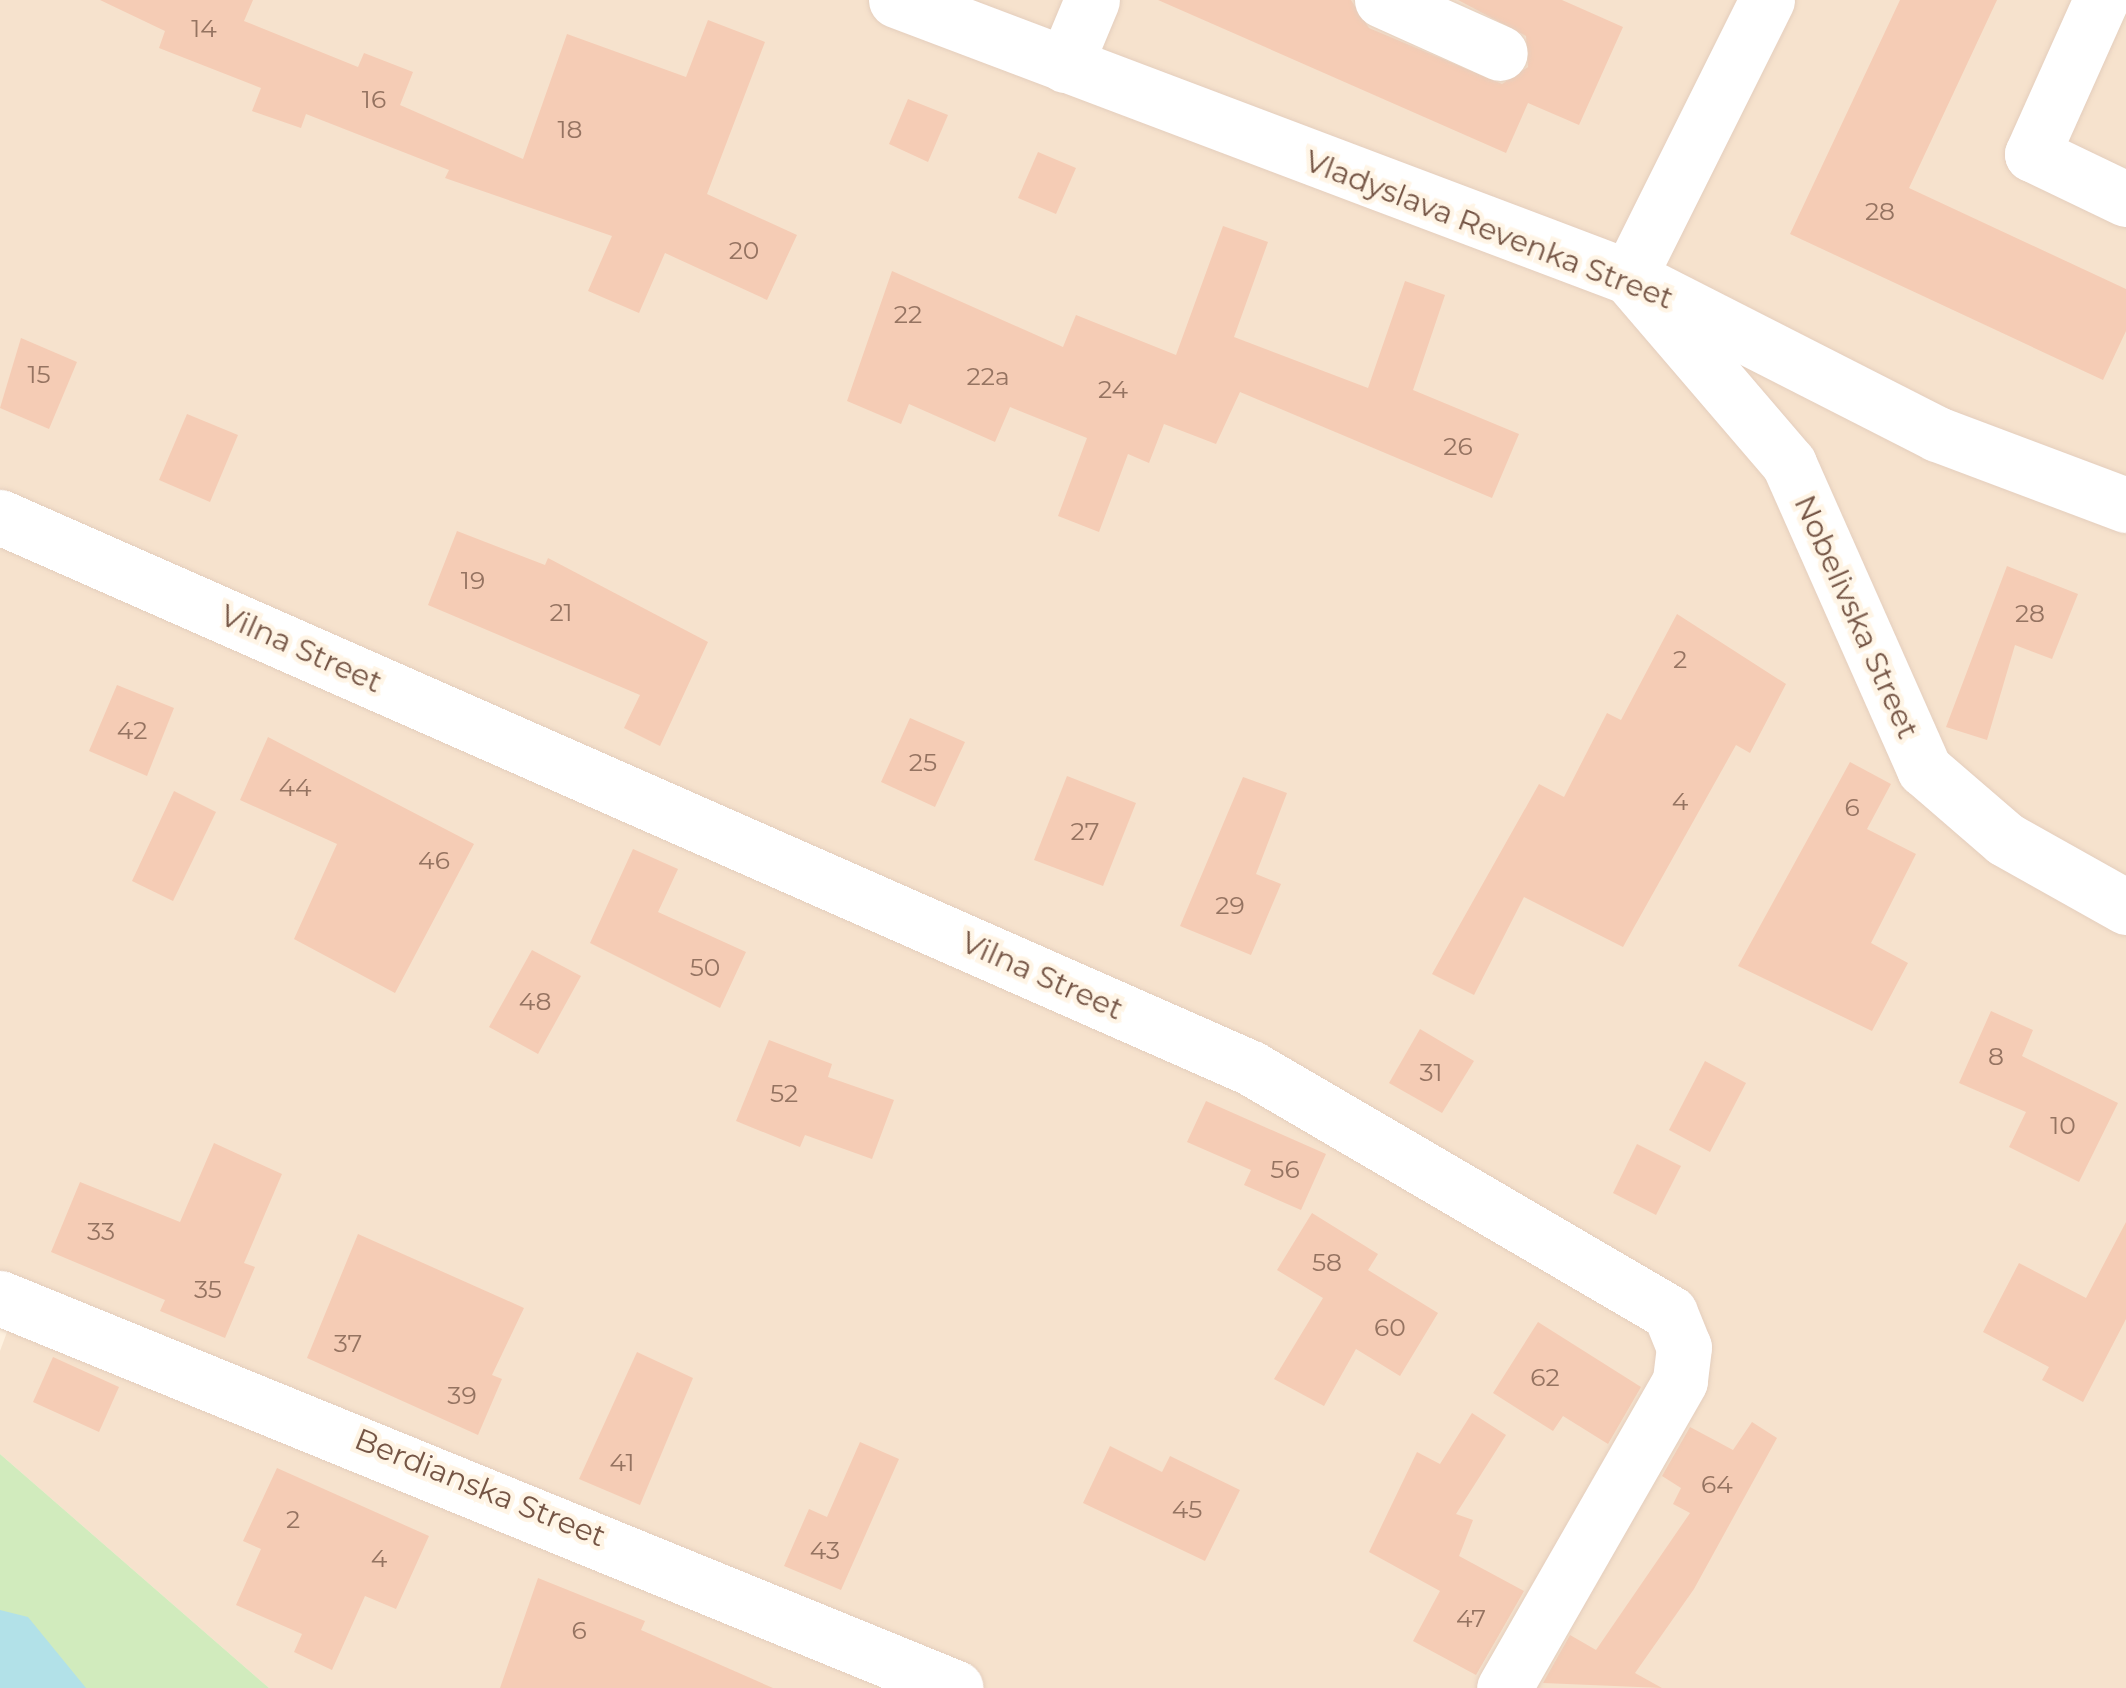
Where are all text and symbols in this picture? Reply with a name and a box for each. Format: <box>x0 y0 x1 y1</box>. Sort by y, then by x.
house number: 14 <box>191 13 217 43</box>
house number: 16 <box>362 84 386 114</box>
house number: 18 <box>558 114 582 144</box>
street label: Vladyslava Revenka Street <box>1300 143 1678 317</box>
house number: 28 <box>1865 196 1895 226</box>
house number: 20 <box>729 235 759 265</box>
house number: 22 <box>894 299 922 329</box>
house number: 15 <box>27 359 51 389</box>
house number: 22а <box>967 361 1009 391</box>
house number: 24 <box>1098 374 1128 404</box>
house number: 26 <box>1443 431 1473 461</box>
street label: Nobelivska Street <box>1786 490 1926 744</box>
house number: 19 <box>461 565 485 595</box>
street label: Vilna Street <box>215 597 387 701</box>
house number: 21 <box>549 597 573 627</box>
house number: 28 <box>2015 598 2045 628</box>
house number: 2 <box>1673 644 1687 674</box>
house number: 42 <box>117 715 147 745</box>
house number: 25 <box>909 747 937 777</box>
house number: 44 <box>278 772 312 802</box>
house number: 4 <box>1672 786 1688 816</box>
house number: 6 <box>1844 792 1860 822</box>
house number: 27 <box>1071 816 1099 846</box>
house number: 46 <box>418 845 450 875</box>
house number: 29 <box>1215 890 1245 920</box>
street label: Vilna Street <box>956 924 1128 1028</box>
house number: 50 <box>690 952 720 982</box>
house number: 48 <box>519 986 551 1016</box>
house number: 8 <box>1988 1041 2004 1071</box>
house number: 31 <box>1419 1057 1443 1087</box>
house number: 52 <box>770 1078 798 1108</box>
house number: 10 <box>2050 1110 2076 1140</box>
house number: 56 <box>1270 1154 1300 1184</box>
house number: 33 <box>87 1216 115 1246</box>
house number: 58 <box>1312 1247 1342 1277</box>
house number: 35 <box>194 1274 222 1304</box>
house number: 60 <box>1374 1312 1406 1342</box>
house number: 37 <box>334 1328 362 1358</box>
house number: 62 <box>1530 1362 1560 1392</box>
house number: 39 <box>447 1380 477 1410</box>
street label: Berdianska Street <box>349 1421 611 1555</box>
house number: 41 <box>610 1447 634 1477</box>
house number: 64 <box>1701 1469 1733 1499</box>
house number: 45 <box>1172 1494 1202 1524</box>
house number: 2 <box>286 1504 300 1534</box>
house number: 43 <box>810 1535 840 1565</box>
house number: 4 <box>371 1543 387 1573</box>
house number: 47 <box>1456 1603 1486 1633</box>
house number: 6 <box>571 1615 587 1645</box>

